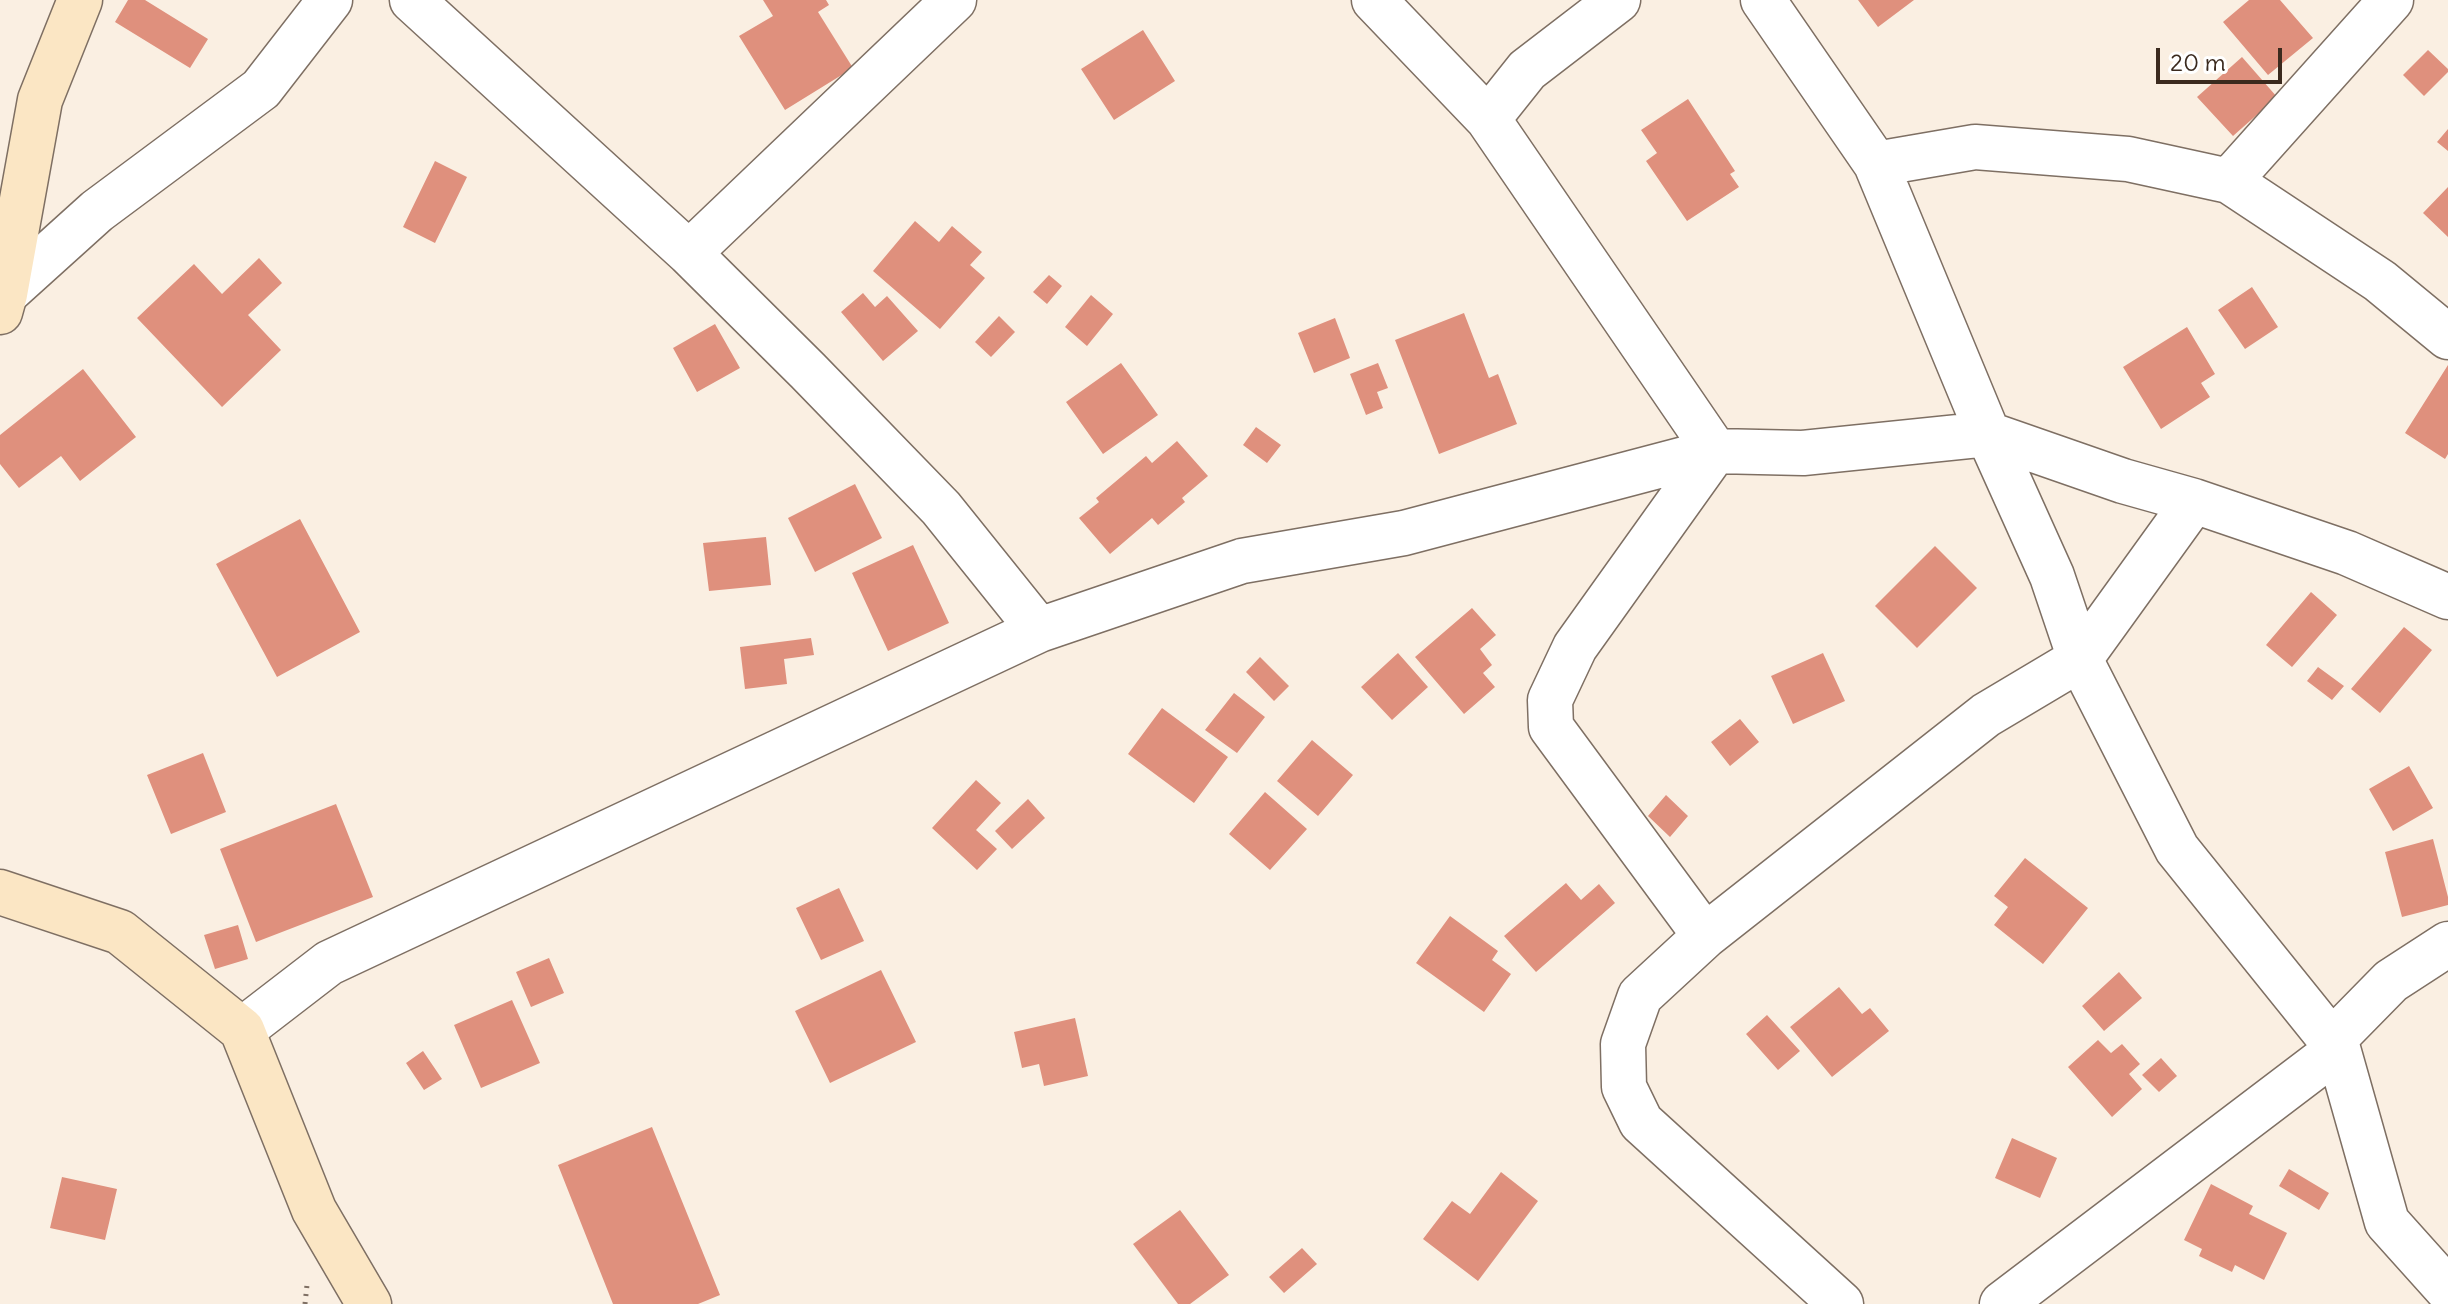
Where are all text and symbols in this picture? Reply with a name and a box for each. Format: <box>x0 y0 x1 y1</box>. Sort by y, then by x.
scale bar <box>2160 32 2286 82</box>
text: 20 m <box>2170 47 2226 77</box>

